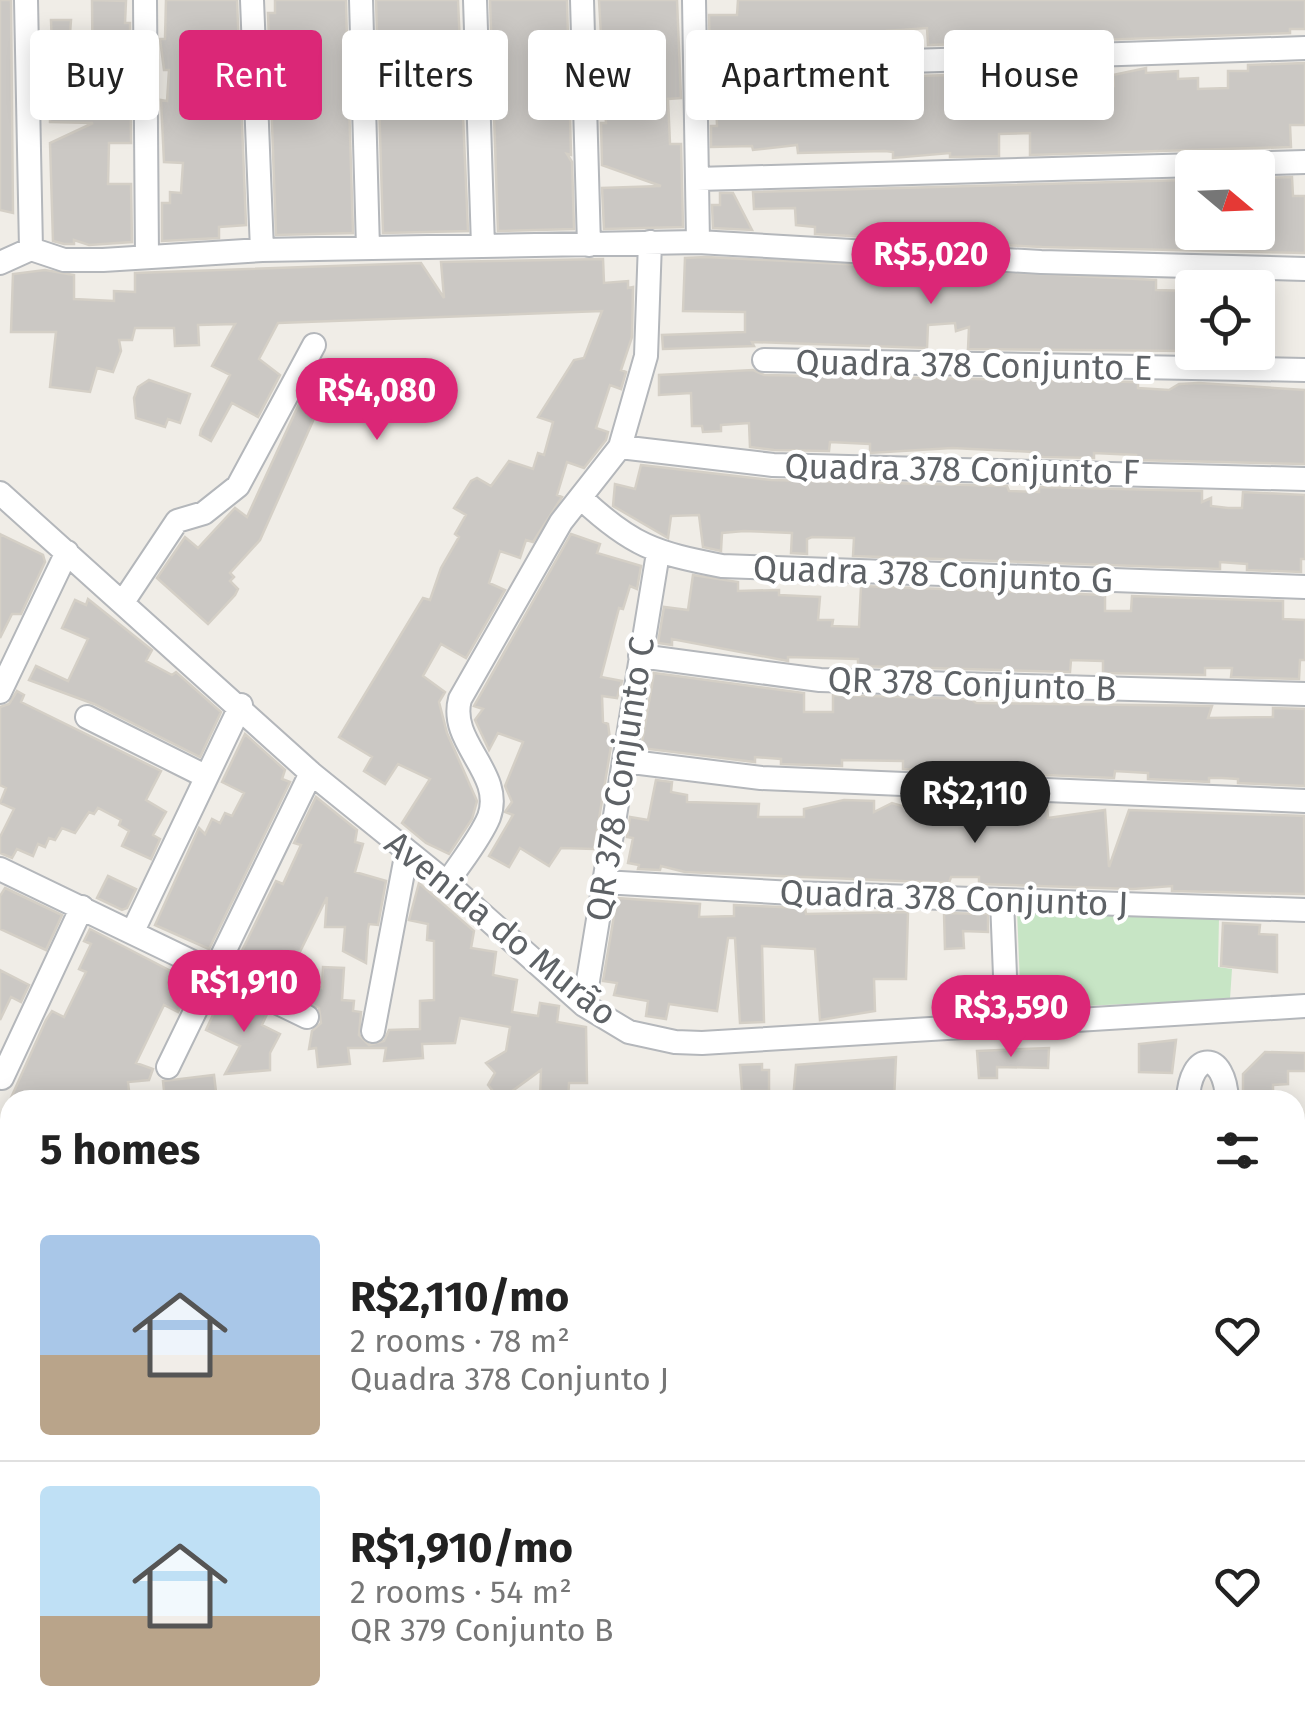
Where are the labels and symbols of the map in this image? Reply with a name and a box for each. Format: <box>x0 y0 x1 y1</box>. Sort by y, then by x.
north arrow <box>1175 150 1275 250</box>
pin: R$5,020 <box>839 222 1023 307</box>
street label: Quadra 378 Conjunto E <box>795 341 1153 389</box>
pin: R$4,080 <box>285 358 469 443</box>
street label: Quadra 378 Conjunto F <box>784 445 1140 493</box>
street label: Quadra 378 Conjunto G <box>752 547 1114 601</box>
street label: QR 378 Conjunto C <box>577 634 663 924</box>
street label: QR 378 Conjunto B <box>827 658 1117 710</box>
pin: R$2,110 <box>883 761 1067 846</box>
street label: Avenida do Murão <box>377 822 625 1034</box>
street label: Quadra 378 Conjunto J <box>779 871 1129 925</box>
pin: R$1,910 <box>152 950 336 1035</box>
pin: R$3,590 <box>919 975 1103 1060</box>

